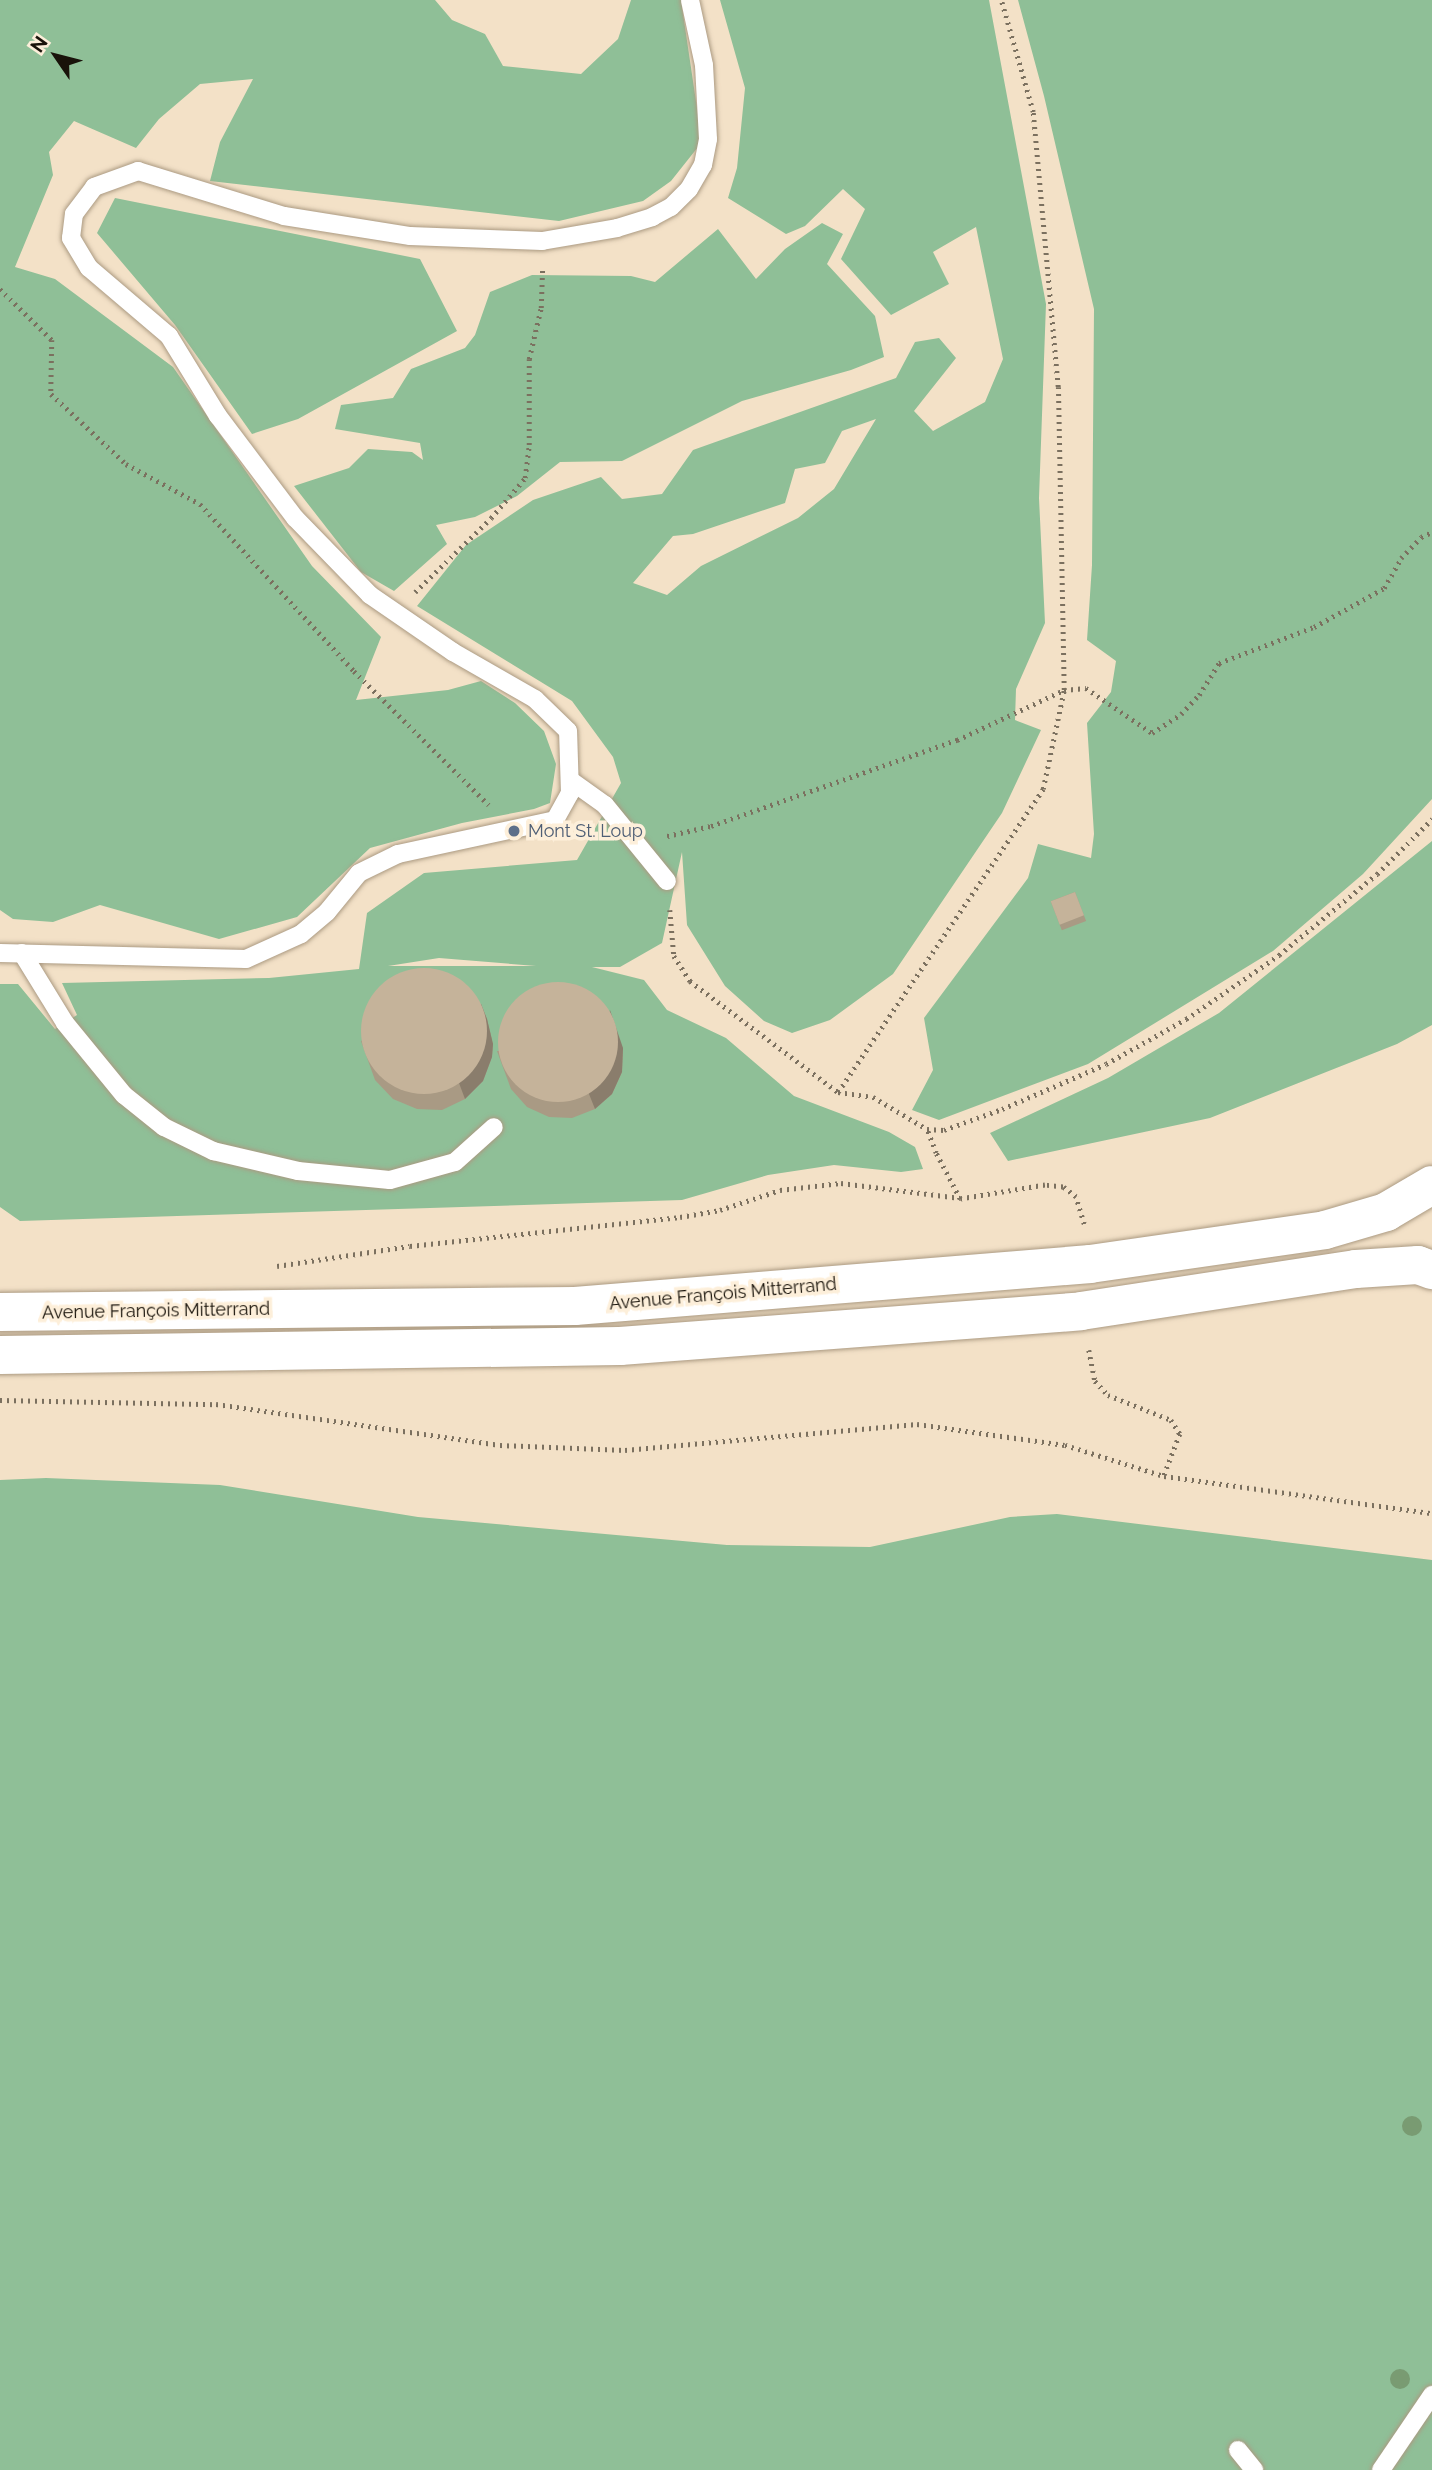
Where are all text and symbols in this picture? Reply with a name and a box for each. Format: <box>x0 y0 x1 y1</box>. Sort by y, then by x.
north arrow <box>21 21 91 91</box>
text: N <box>26 32 52 56</box>
place label: Mont St. Loup <box>528 820 643 842</box>
marker: Mont St. Loup <box>506 823 522 839</box>
street label: Avenue François Mitterrand <box>608 1273 838 1315</box>
street label: Avenue François Mitterrand <box>42 1298 270 1324</box>

